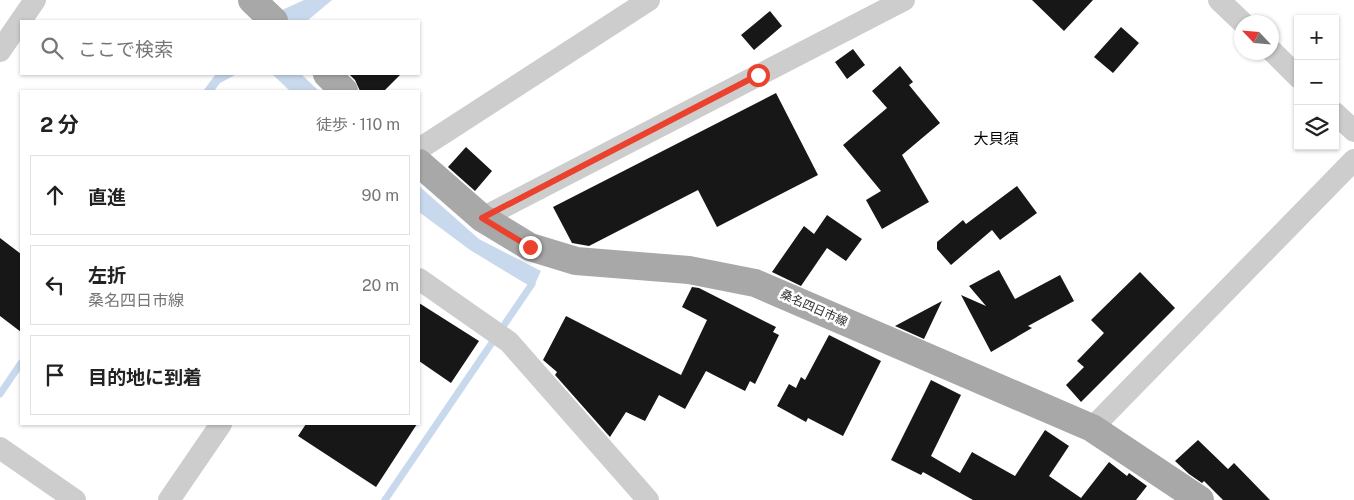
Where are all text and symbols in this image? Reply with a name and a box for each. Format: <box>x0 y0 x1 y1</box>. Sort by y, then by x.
north arrow <box>1234 15 1279 60</box>
map controls <box>1294 15 1339 150</box>
button: + <box>1294 15 1339 60</box>
search box <box>20 20 420 75</box>
icon: search <box>38 34 66 62</box>
text: ここで検索 <box>78 38 173 60</box>
button: − <box>1294 60 1339 105</box>
route start <box>747 64 770 87</box>
button: layers <box>1294 105 1339 150</box>
text: 2 分 <box>40 112 79 137</box>
text: 徒歩 · 110 m <box>316 115 400 134</box>
district label: 大貝須 <box>973 130 1019 147</box>
icon: ahead <box>41 181 69 209</box>
text: 直進 <box>88 186 126 208</box>
text: 90 m <box>362 186 399 205</box>
route end <box>519 236 542 259</box>
text: 左折 <box>88 264 126 286</box>
icon: left <box>41 271 69 299</box>
text: 20 m <box>362 276 399 295</box>
street label: 桑名四日市線 <box>778 287 850 329</box>
text: 桑名四日市線 <box>88 291 184 310</box>
icon: arrive <box>41 361 69 389</box>
text: 目的地に到着 <box>88 366 202 388</box>

